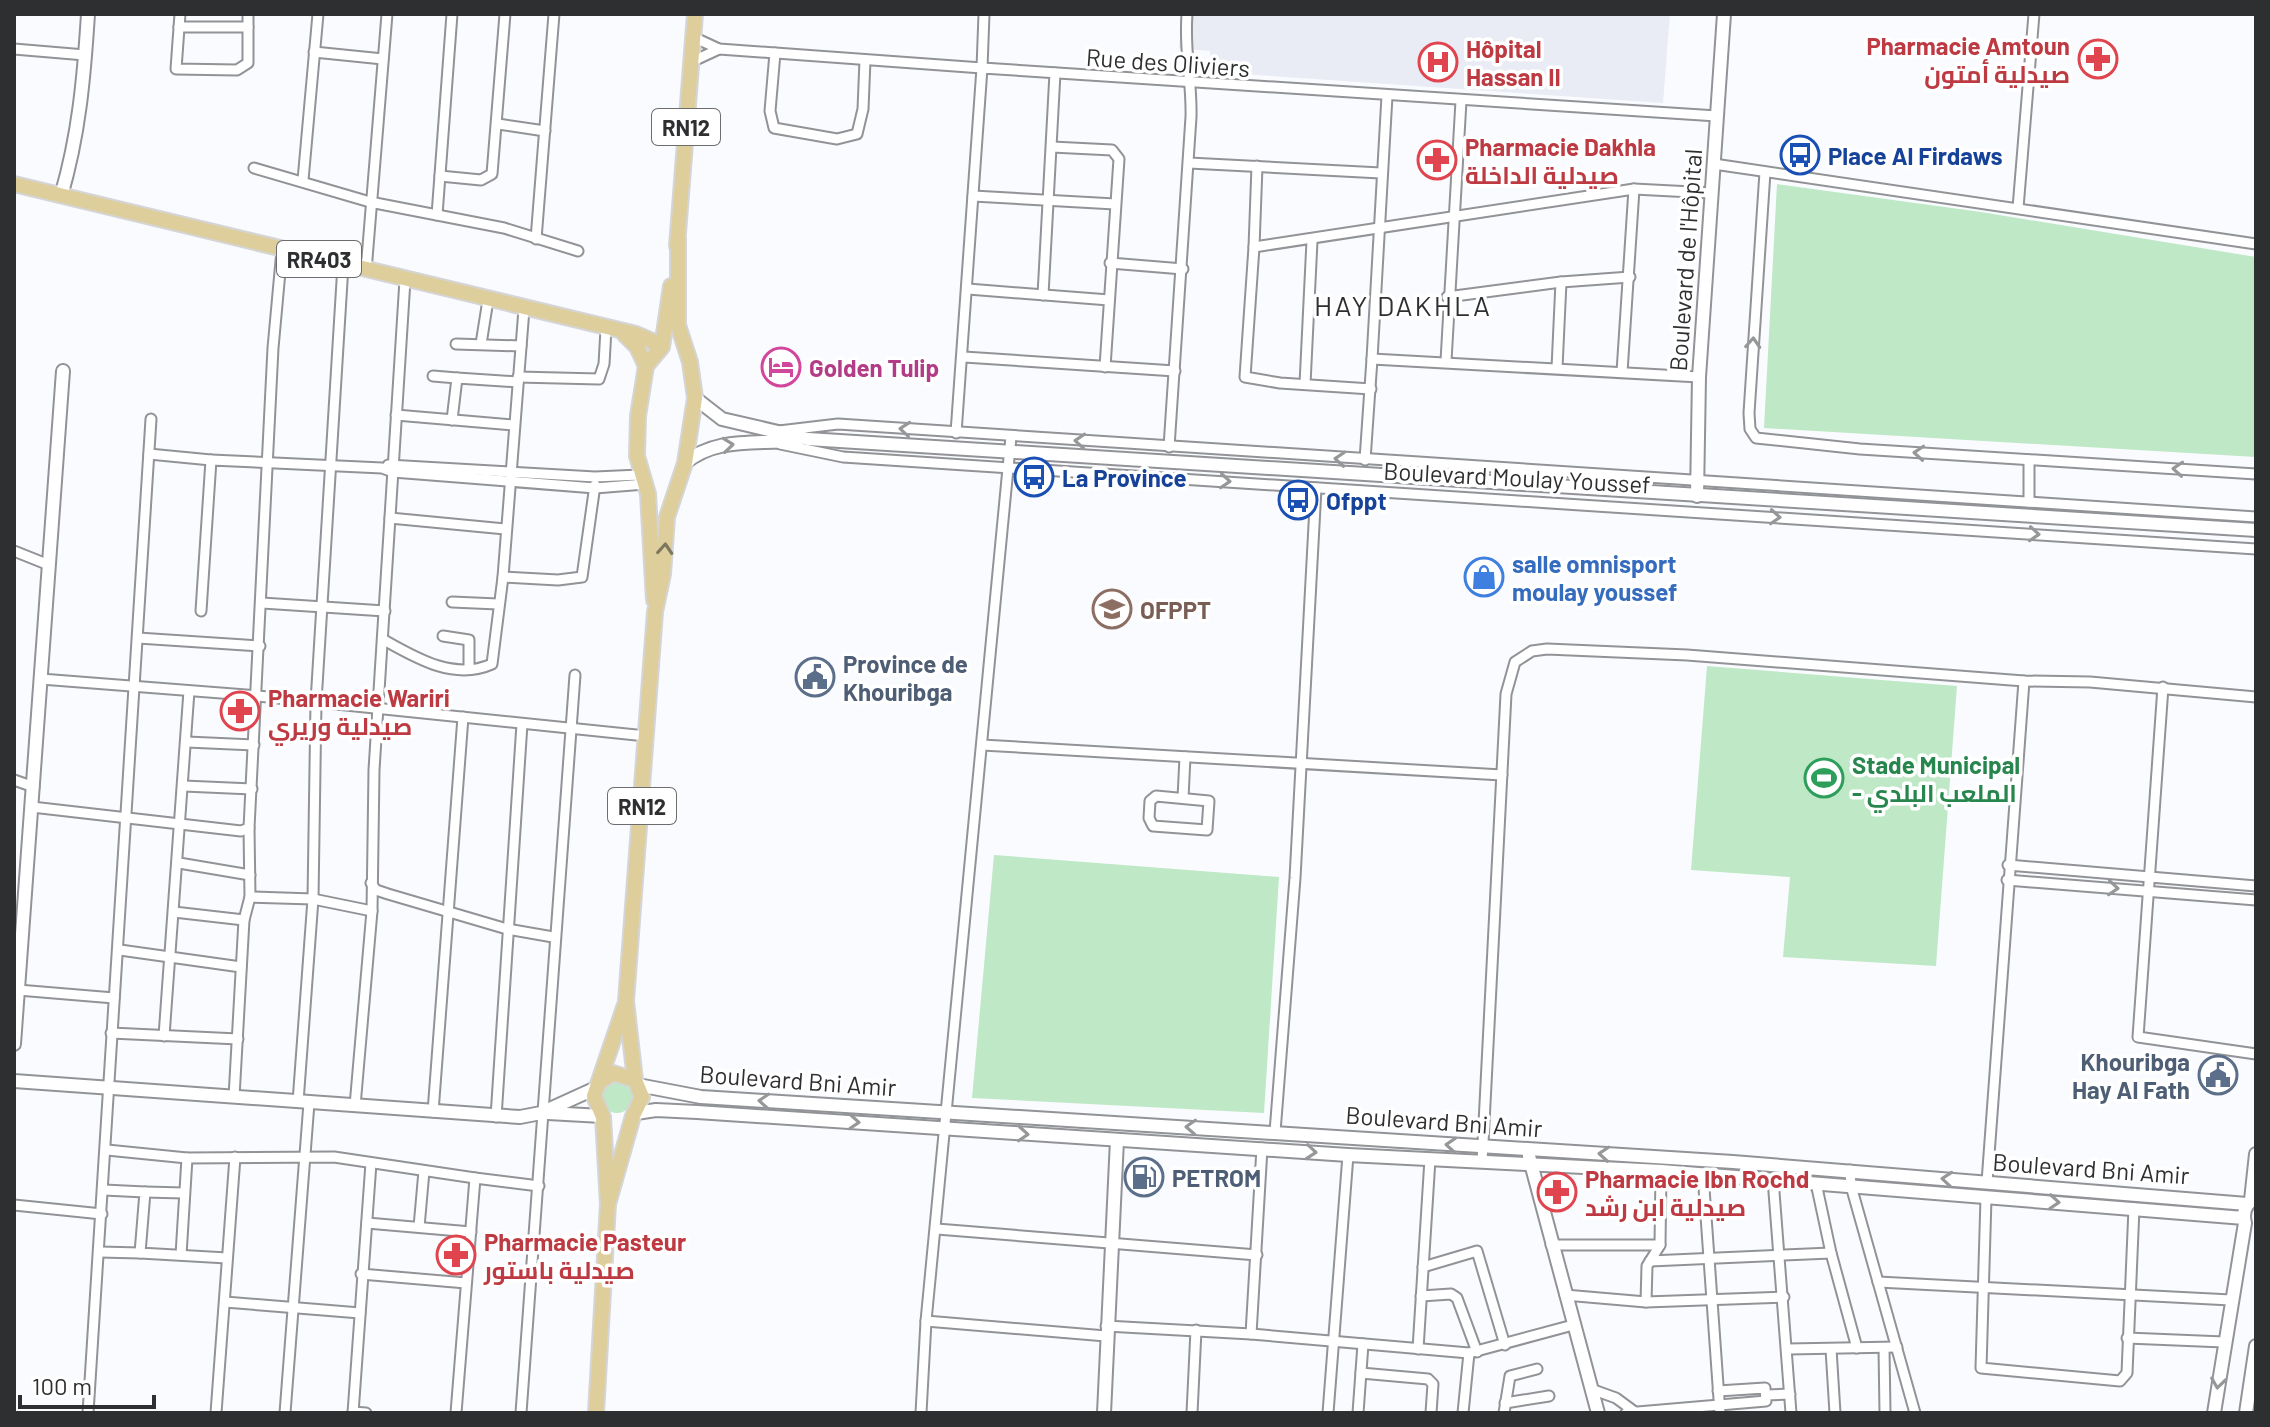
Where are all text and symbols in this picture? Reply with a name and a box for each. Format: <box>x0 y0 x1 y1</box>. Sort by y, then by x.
place label: Pharmacie Amtoun صيدلية أمتون <box>1866 31 2070 89</box>
place label: Hôpital Hassan II <box>1466 34 1561 91</box>
pharmacy icon: Pharmacie Amtoun صيدلية أمتون <box>2077 38 2119 80</box>
hospital icon: Hôpital Hassan II <box>1417 41 1459 83</box>
street label: Rue des Oliviers <box>1085 42 1251 82</box>
road number: RN12 <box>652 109 720 145</box>
place label: Pharmacie Dakhla صيدلية الداخلة <box>1465 132 1656 189</box>
bus stop icon: Place Al Firdaws <box>1779 134 1821 176</box>
pharmacy icon: Pharmacie Dakhla صيدلية الداخلة <box>1416 139 1458 181</box>
place label: Place Al Firdaws <box>1828 141 2003 170</box>
street label: Boulevard de l'Hôpital <box>1663 148 1707 372</box>
road number: RR403 <box>277 241 361 277</box>
district label: HAY DAKHLA <box>1314 288 1492 322</box>
one-way arrow <box>1744 336 1761 349</box>
hotel icon: Golden Tulip <box>760 346 802 388</box>
place label: Golden Tulip <box>809 353 939 382</box>
one-way arrow <box>898 421 911 438</box>
one-way arrow <box>1073 433 1086 450</box>
one-way arrow <box>722 436 735 453</box>
one-way arrow <box>1912 445 1925 462</box>
one-way arrow <box>1333 451 1346 468</box>
bus stop icon: La Province <box>1013 456 1055 498</box>
street label: Boulevard Moulay Youssef <box>1383 456 1651 498</box>
one-way arrow <box>2171 460 2184 477</box>
place label: La Province <box>1062 463 1187 492</box>
one-way arrow <box>1219 472 1232 489</box>
bus stop icon: Ofppt <box>1277 479 1319 521</box>
place label: Ofppt <box>1326 486 1387 515</box>
one-way arrow <box>1769 508 1782 525</box>
one-way arrow <box>2028 525 2041 542</box>
one-way arrow <box>656 542 673 555</box>
place label: salle omnisport moulay youssef <box>1512 549 1677 606</box>
shop icon: salle omnisport moulay youssef <box>1463 556 1505 598</box>
school or university icon: OFPPT <box>1091 588 1133 630</box>
place label: OFPPT <box>1140 595 1211 624</box>
place label: Province de Khouribga <box>843 649 968 706</box>
public building icon: Province de Khouribga <box>794 656 836 698</box>
place label: Pharmacie Wariri صيدلية وريري <box>268 683 450 746</box>
pharmacy icon: Pharmacie Wariri صيدلية وريري <box>219 690 261 732</box>
place label: Stade Municipal - الملعب البلدي <box>1852 750 2020 813</box>
sports icon: Stade Municipal - الملعب البلدي <box>1803 757 1845 799</box>
road number: RN12 <box>608 788 676 824</box>
one-way arrow <box>2106 879 2119 896</box>
place label: Khouribga Hay Al Fath <box>2072 1047 2190 1104</box>
public building icon: Khouribga Hay Al Fath <box>2197 1054 2239 1096</box>
street label: Boulevard Bni Amir <box>699 1059 898 1101</box>
one-way arrow <box>757 1093 770 1110</box>
street label: Boulevard Bni Amir <box>1345 1100 1544 1142</box>
one-way arrow <box>847 1113 860 1130</box>
one-way arrow <box>1184 1119 1197 1136</box>
one-way arrow <box>1017 1125 1030 1142</box>
one-way arrow <box>1444 1137 1457 1154</box>
one-way arrow <box>1305 1143 1318 1160</box>
one-way arrow <box>1597 1146 1610 1163</box>
street label: Boulevard Bni Amir <box>1992 1147 2191 1189</box>
fuel station icon: PETROM <box>1123 1156 1165 1198</box>
place label: PETROM <box>1172 1163 1261 1192</box>
place label: Pharmacie Ibn Rochd صيدلية ابن رشد <box>1585 1164 1809 1222</box>
pharmacy icon: Pharmacie Ibn Rochd صيدلية ابن رشد <box>1536 1171 1578 1213</box>
one-way arrow <box>1940 1171 1953 1188</box>
one-way arrow <box>2048 1193 2061 1210</box>
place label: Pharmacie Pasteur صيدلية باستور <box>483 1227 686 1285</box>
pharmacy icon: Pharmacie Pasteur صيدلية باستور <box>435 1234 477 1276</box>
scale bar <box>20 1359 154 1409</box>
text: 100 m <box>32 1371 92 1400</box>
one-way arrow <box>2210 1376 2227 1390</box>

